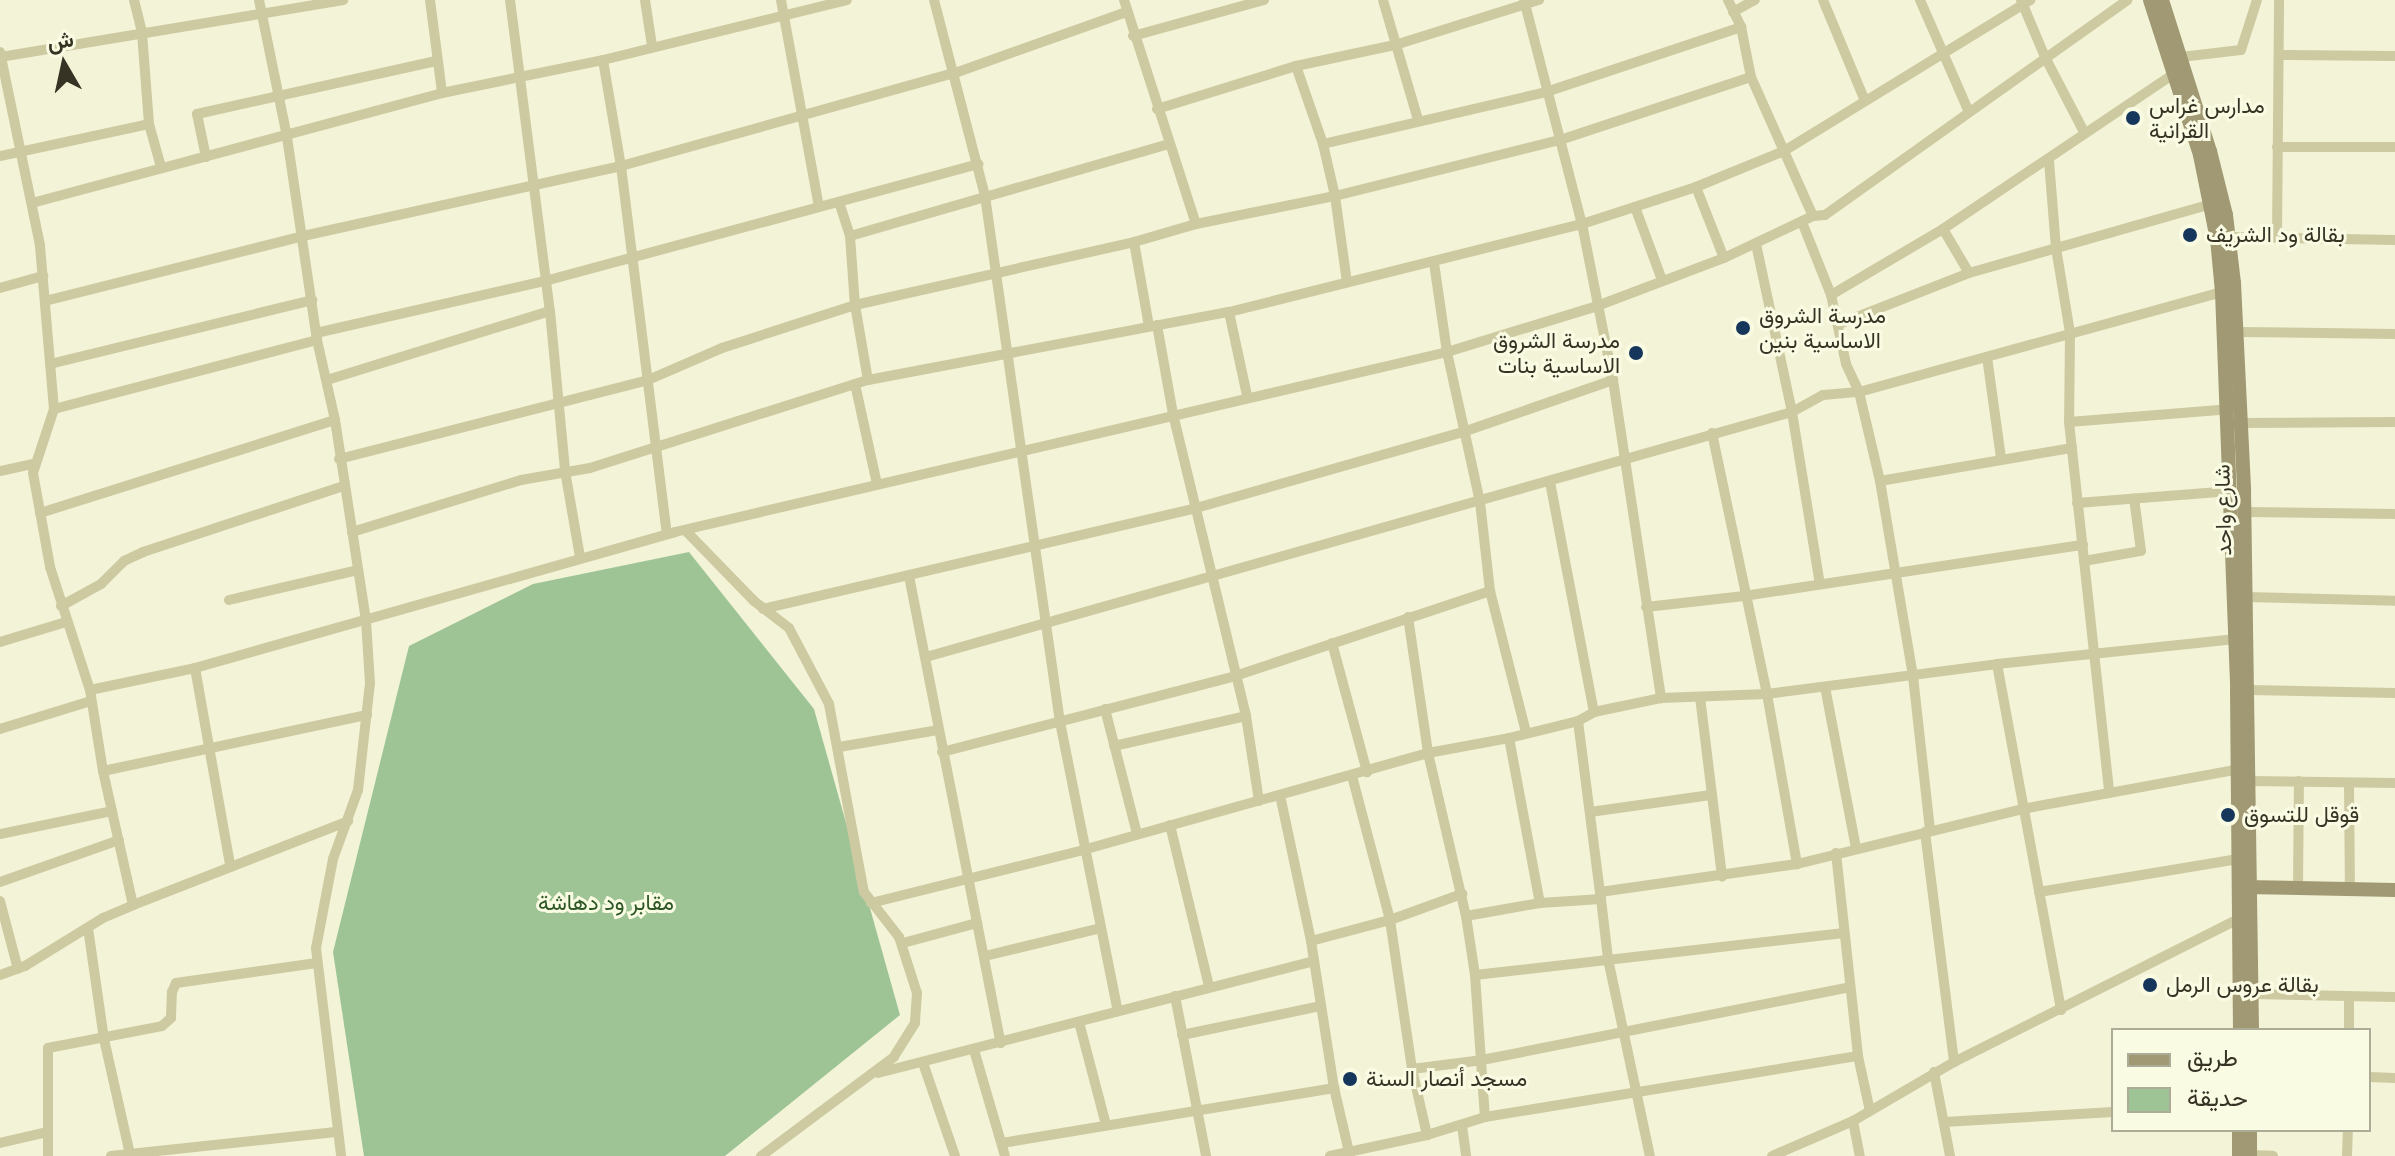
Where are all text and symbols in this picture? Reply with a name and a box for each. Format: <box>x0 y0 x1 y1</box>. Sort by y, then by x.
north arrow <box>24 24 104 104</box>
text: ش <box>45 24 75 56</box>
place label: مدارس غراس القرانية <box>2149 92 2265 144</box>
marker: مدارس غراس القرانية <box>2124 109 2142 127</box>
place label: بقالة ود الشريف <box>2206 222 2345 248</box>
marker: بقالة ود الشريف <box>2181 226 2199 244</box>
place label: مدرسة الشروق الاساسية بنين <box>1759 302 1886 354</box>
marker: مدرسة الشروق الاساسية بنين <box>1734 319 1752 337</box>
place label: مدرسة الشروق الاساسية بنات <box>1493 327 1620 378</box>
marker: مدرسة الشروق الاساسية بنات <box>1627 344 1645 362</box>
street label: شارع واحد <box>2209 464 2237 556</box>
place label: قوقل للتسوق <box>2244 802 2359 828</box>
marker: قوقل للتسوق <box>2219 806 2237 824</box>
park label: مقابر ود دهاشة <box>538 890 674 916</box>
place label: بقالة عروس الرمل <box>2166 972 2319 998</box>
marker: بقالة عروس الرمل <box>2141 976 2159 994</box>
legend <box>2111 1028 2371 1132</box>
text: طريق <box>2187 1042 2238 1073</box>
place label: مسجد أنصار السنة <box>1366 1066 1527 1092</box>
marker: مسجد أنصار السنة <box>1341 1070 1359 1088</box>
text: حديقة <box>2187 1082 2248 1113</box>

